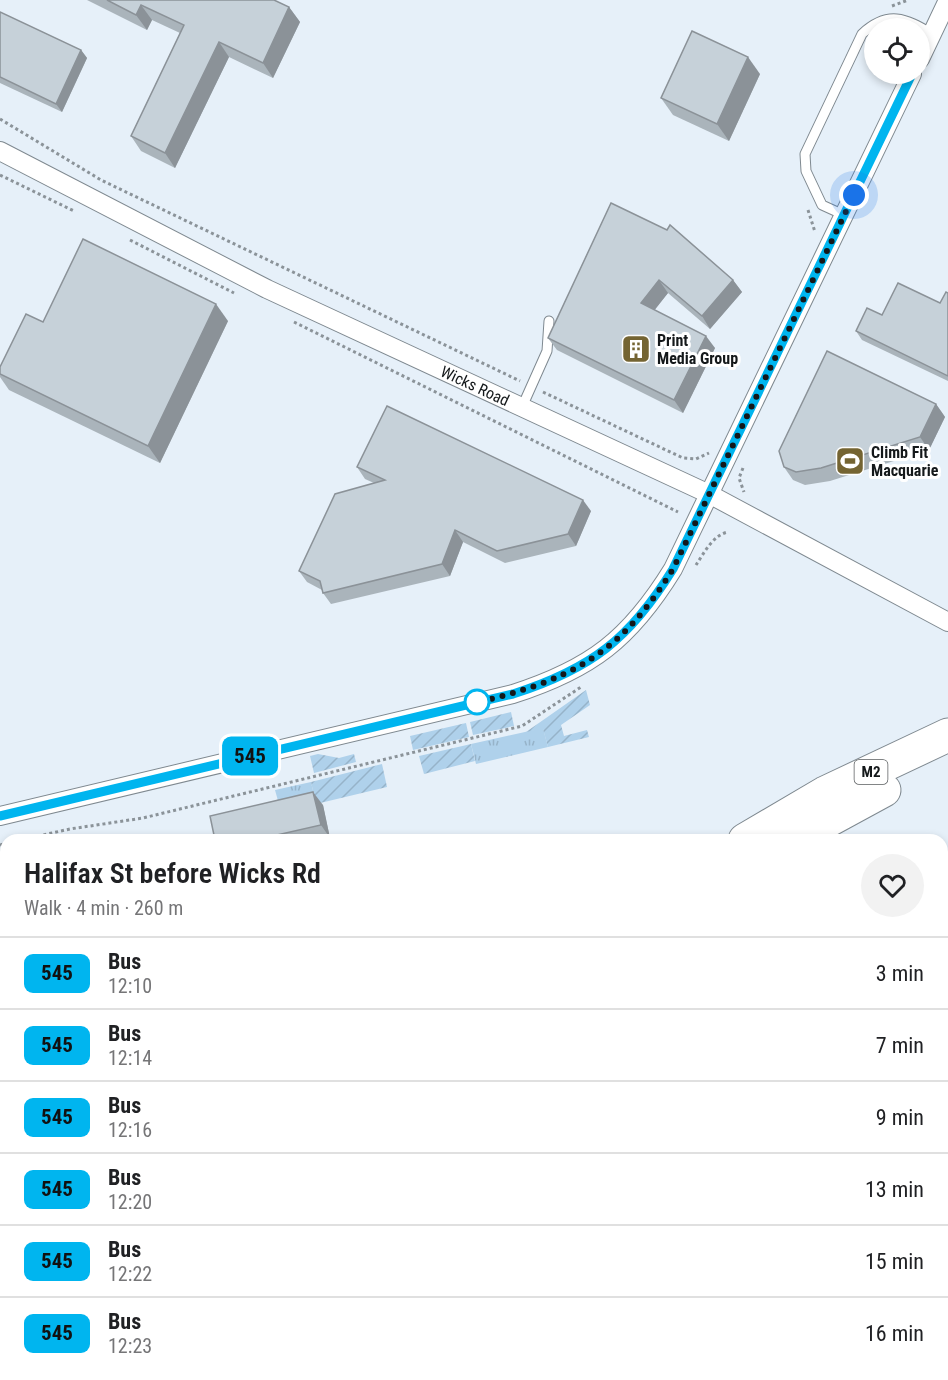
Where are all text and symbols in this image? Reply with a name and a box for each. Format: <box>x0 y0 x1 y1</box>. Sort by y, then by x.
map controls <box>864 18 930 84</box>
button: locate <box>864 18 930 84</box>
your location <box>839 180 869 210</box>
place label: Print Media Group <box>657 331 738 368</box>
building icon: Print Media Group <box>620 333 652 365</box>
street label: Wicks Road <box>438 362 512 410</box>
place label: Climb Fit Macquarie <box>871 443 939 480</box>
sports icon: Climb Fit Macquarie <box>834 445 866 477</box>
unlabelled marker <box>464 689 490 715</box>
line badge: 545 <box>216 736 284 776</box>
text: 545 <box>234 744 266 768</box>
road number: M2 <box>854 760 888 784</box>
button: heart <box>861 854 924 917</box>
text: Halifax St before Wicks Rd <box>24 857 321 890</box>
text: Walk · 4 min · 260 m <box>24 896 183 920</box>
text: Bus <box>108 949 141 974</box>
text: 545 <box>41 961 73 985</box>
text: 3 min <box>876 961 924 986</box>
text: 12:10 <box>108 974 152 998</box>
text: Bus <box>108 1021 141 1046</box>
text: 545 <box>41 1033 73 1057</box>
text: 7 min <box>876 1033 924 1058</box>
text: 12:14 <box>108 1046 152 1070</box>
text: Bus <box>108 1093 141 1118</box>
text: 545 <box>41 1105 73 1129</box>
text: 9 min <box>876 1105 924 1130</box>
text: 12:16 <box>108 1118 152 1142</box>
text: Bus <box>108 1165 141 1190</box>
text: 545 <box>41 1177 73 1201</box>
text: 13 min <box>865 1177 924 1202</box>
text: 12:20 <box>108 1190 152 1214</box>
text: Bus <box>108 1237 141 1262</box>
text: 545 <box>41 1249 73 1273</box>
text: 15 min <box>865 1249 924 1274</box>
text: 12:22 <box>108 1262 152 1286</box>
text: Bus <box>108 1309 141 1334</box>
text: 545 <box>41 1321 73 1345</box>
text: 16 min <box>865 1321 924 1346</box>
text: 12:23 <box>108 1334 152 1358</box>

